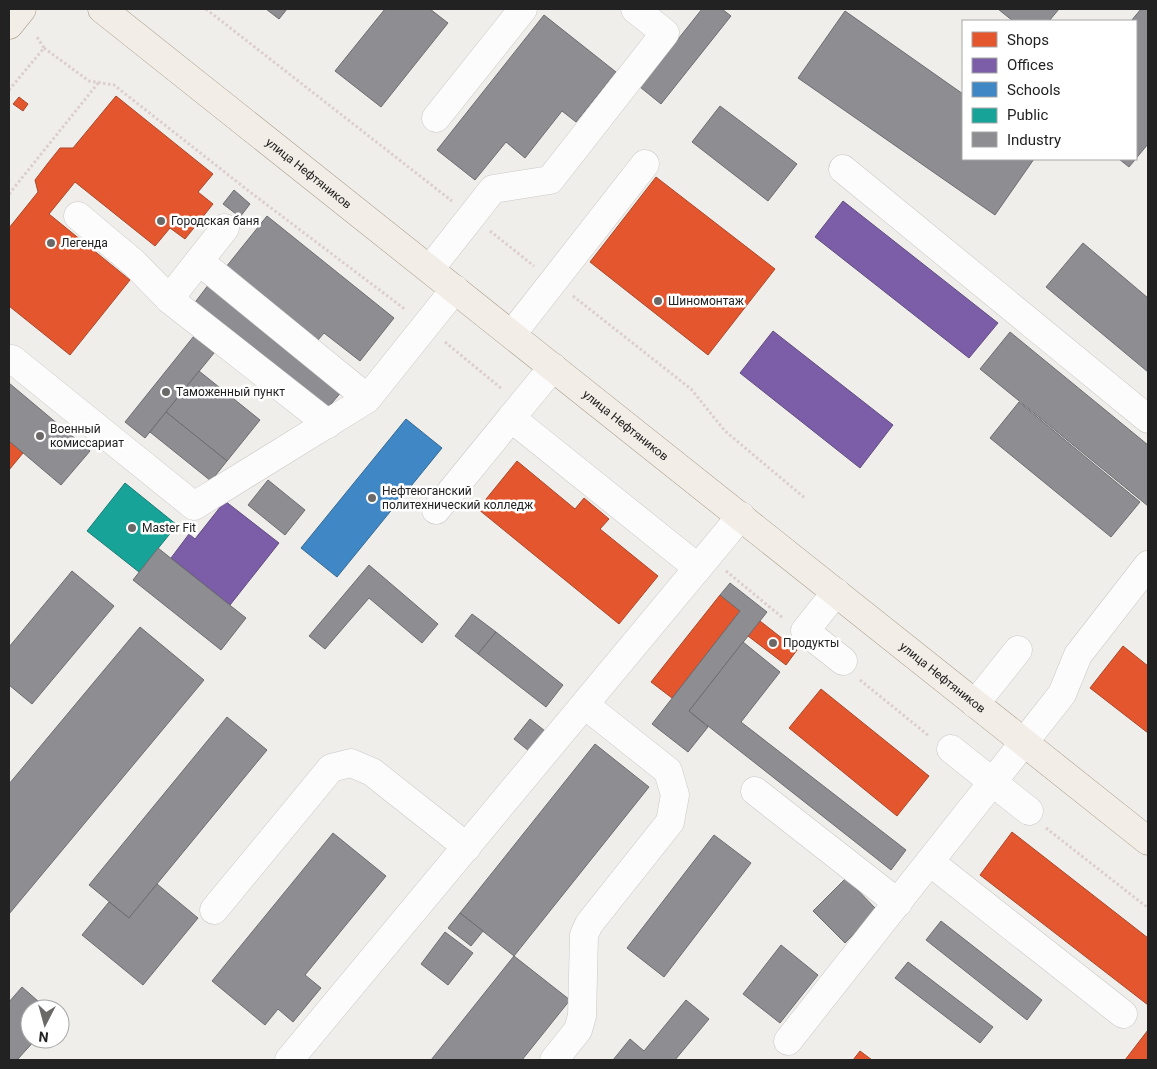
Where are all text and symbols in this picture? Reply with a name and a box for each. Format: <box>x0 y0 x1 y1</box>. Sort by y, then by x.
legend <box>962 20 1137 160</box>
text: Shops <box>1007 31 1049 49</box>
text: Offices <box>1007 56 1054 74</box>
text: Schools <box>1007 81 1061 99</box>
text: Public <box>1007 106 1048 124</box>
text: Industry <box>1007 131 1061 149</box>
street label: улица Нефтяников <box>263 135 354 212</box>
place label: Городская баня <box>171 214 259 228</box>
marker: Городская баня <box>155 215 167 227</box>
place label: Легенда <box>61 236 108 250</box>
marker: Легенда <box>45 237 57 249</box>
place label: Шиномонтаж <box>668 294 745 308</box>
marker: Шиномонтаж <box>652 295 664 307</box>
place label: Таможенный пункт <box>176 385 285 399</box>
marker: Таможенный пункт <box>160 386 172 398</box>
street label: улица Нефтяников <box>580 387 671 464</box>
place label: Военный комиссариат <box>50 422 124 450</box>
marker: Военный комиссариат <box>34 430 46 442</box>
place label: Нефтеюганский политехнический колледж <box>382 484 534 512</box>
marker: Нефтеюганский политехнический колледж <box>366 492 378 504</box>
place label: Master Fit <box>142 521 196 535</box>
marker: Master Fit <box>126 522 138 534</box>
place label: Продукты <box>783 636 839 650</box>
marker: Продукты <box>767 637 779 649</box>
street label: улица Нефтяников <box>897 639 988 716</box>
north arrow <box>20 999 70 1049</box>
text: N <box>38 1028 49 1045</box>

